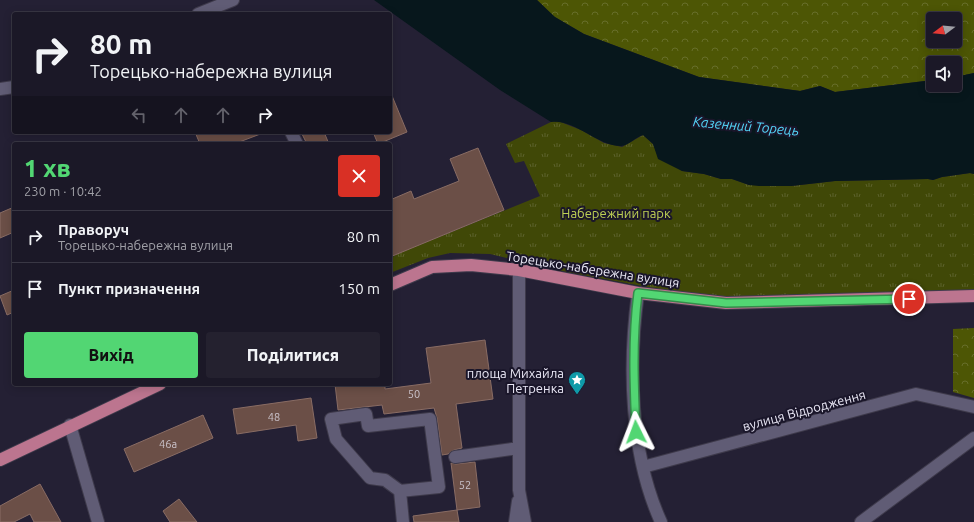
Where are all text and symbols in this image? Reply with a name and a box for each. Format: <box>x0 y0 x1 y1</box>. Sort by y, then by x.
north arrow <box>926 12 962 48</box>
map controls <box>926 12 962 92</box>
icon: right <box>24 28 76 80</box>
text: 80 m <box>90 28 152 59</box>
button: sound <box>926 56 962 92</box>
text: Торецько-набережна вулиця <box>90 61 332 81</box>
icon: left <box>128 104 150 126</box>
icon: ahead <box>170 104 192 126</box>
icon: ahead <box>212 104 234 126</box>
icon: right <box>254 104 276 126</box>
water label: Казенний Торець <box>692 113 800 139</box>
text: 1 хв <box>24 155 71 182</box>
button: close <box>338 155 380 197</box>
text: 230 m · 10:42 <box>24 184 102 198</box>
park label: Набережний парк <box>561 206 671 220</box>
text: Праворуч <box>58 221 129 238</box>
icon: right <box>24 226 46 248</box>
text: 80 m <box>347 228 380 245</box>
text: Торецько-набережна вулиця <box>58 238 233 252</box>
street label: Торецько-набережна вулиця <box>505 248 681 290</box>
icon: arrive <box>24 278 46 300</box>
text: Пункт призначення <box>58 280 200 297</box>
text: 150 m <box>338 280 380 297</box>
pin <box>892 282 926 316</box>
icon: arrive <box>898 288 920 310</box>
button: Вихід <box>24 332 198 378</box>
button: Поділитися <box>206 332 380 378</box>
place label: площа Михайла Петренка <box>467 366 564 395</box>
place icon: площа Михайла Петренка <box>567 370 587 395</box>
street label: вулиця Відродження <box>741 387 867 433</box>
house number: 50 <box>408 388 420 400</box>
house number: 48 <box>268 411 280 423</box>
position arrow <box>615 411 657 453</box>
house number: 46а <box>159 438 177 450</box>
house number: 52 <box>459 479 471 491</box>

